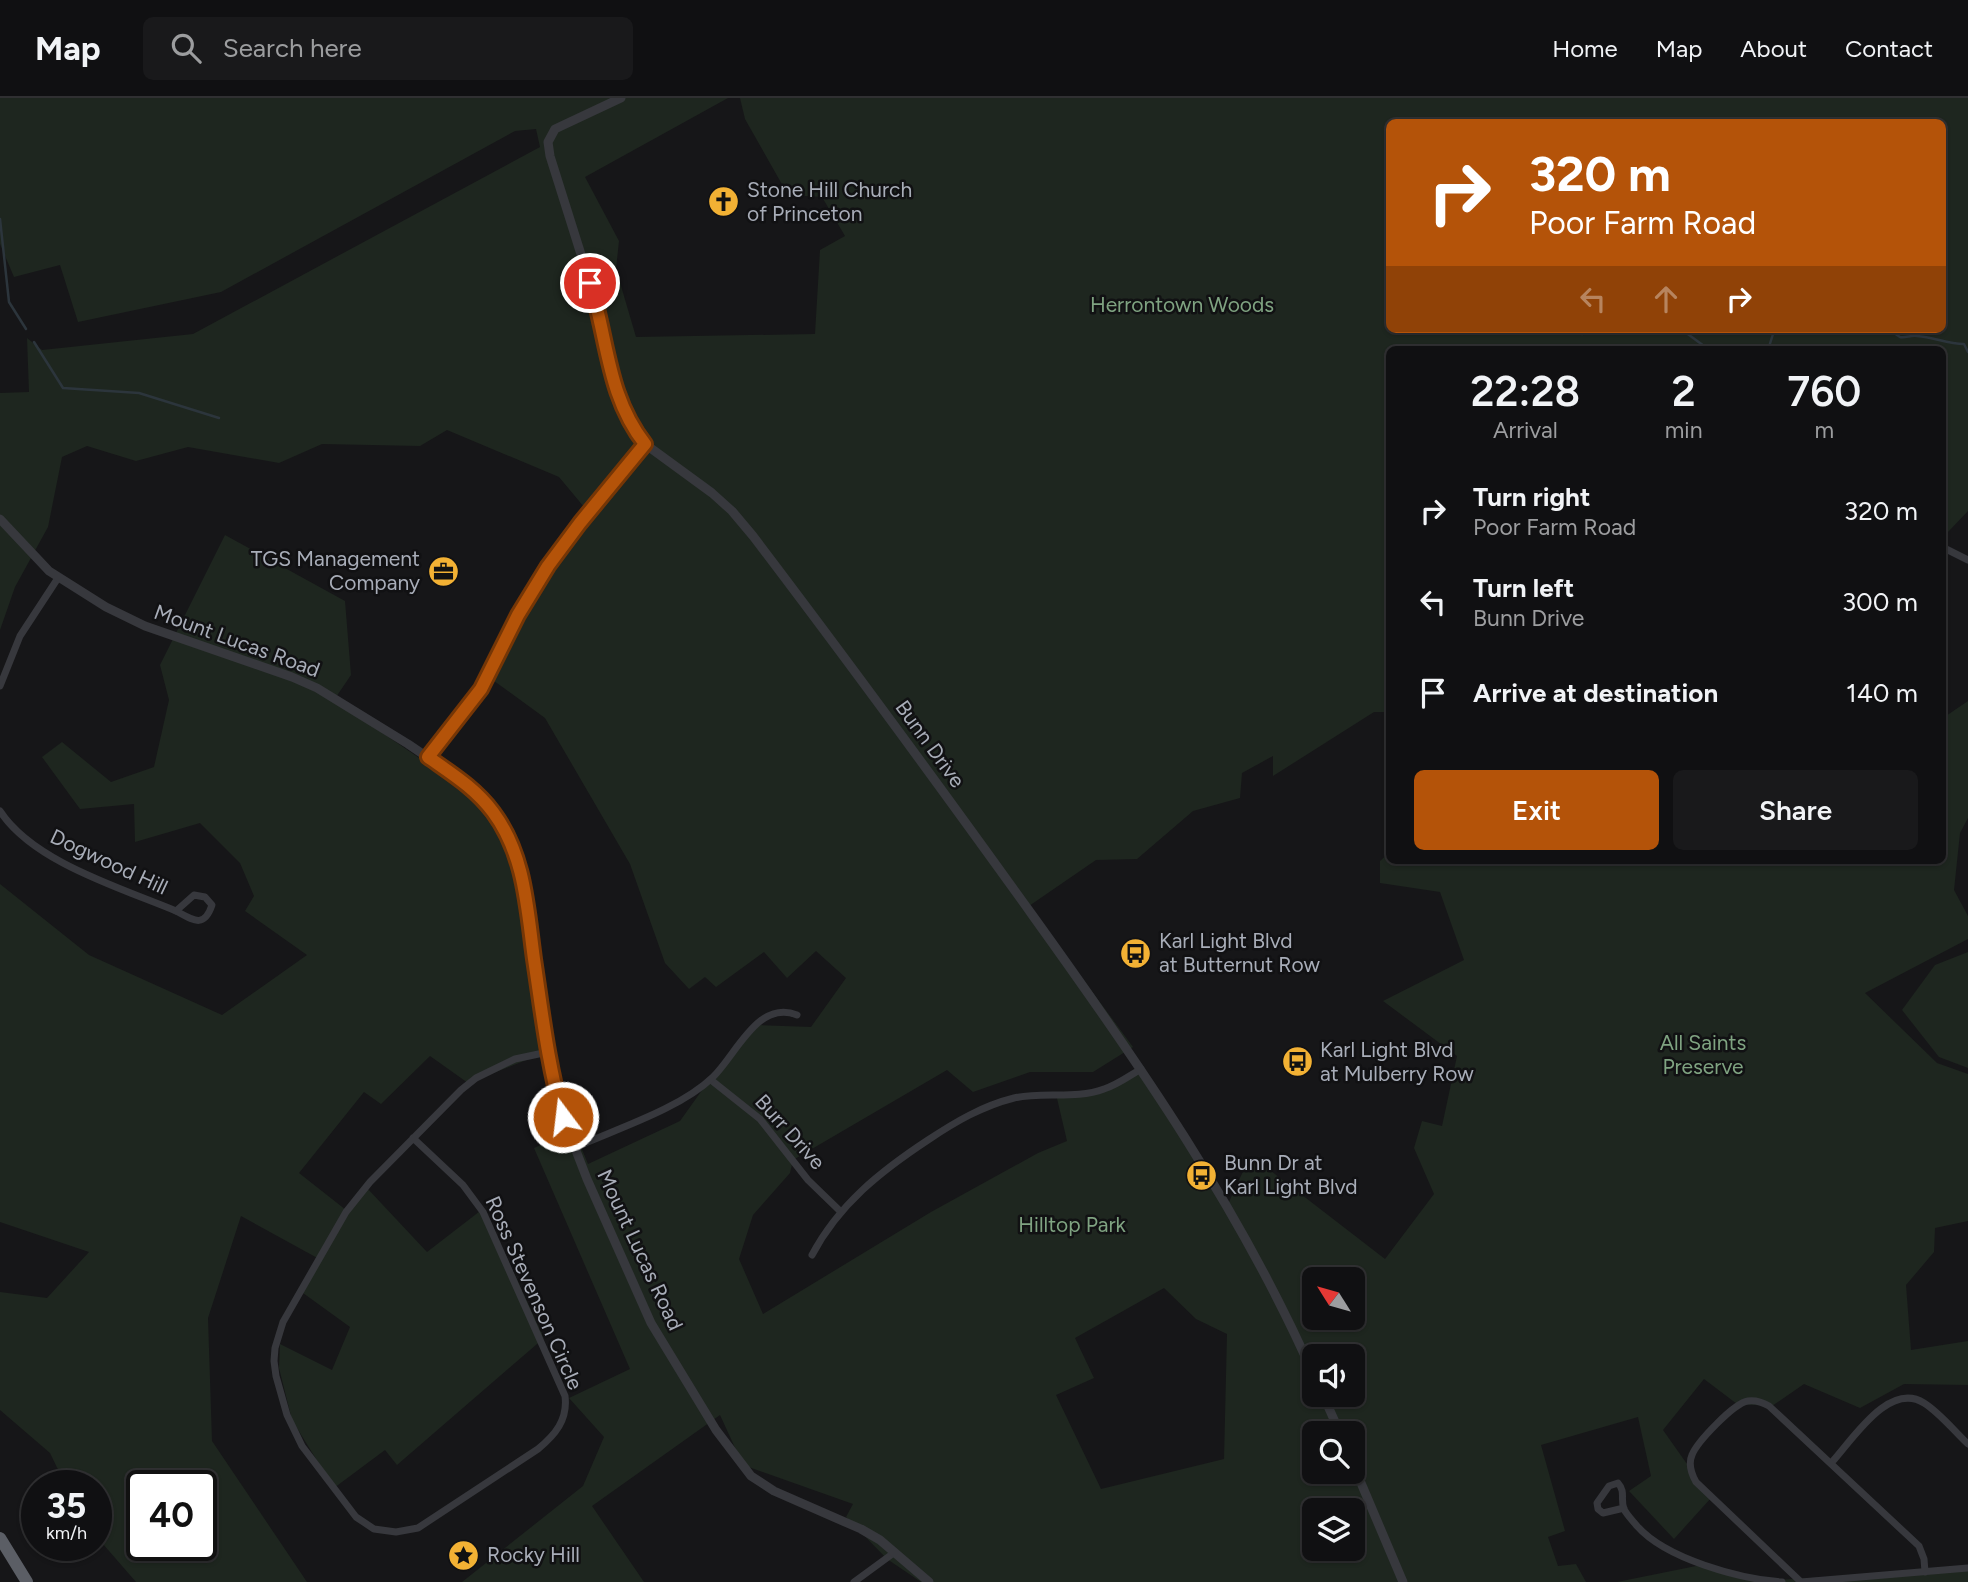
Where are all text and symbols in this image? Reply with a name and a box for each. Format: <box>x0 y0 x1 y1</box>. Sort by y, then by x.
search box <box>143 17 633 80</box>
text: Map <box>35 29 101 68</box>
icon: search <box>167 29 205 67</box>
text: Search here <box>223 32 362 64</box>
text: Home <box>1552 34 1618 63</box>
text: Map <box>1656 34 1702 63</box>
text: About <box>1740 34 1807 63</box>
text: Contact <box>1845 34 1933 63</box>
text: 320 m <box>1529 144 1671 203</box>
icon: right <box>1414 147 1505 238</box>
place label: Stone Hill Church of Princeton <box>747 177 912 226</box>
church icon: Stone Hill Church of Princeton <box>707 185 741 219</box>
text: Poor Farm Road <box>1529 204 1756 242</box>
pin <box>560 253 620 313</box>
icon: arrive <box>571 264 609 302</box>
icon: left <box>1574 280 1612 318</box>
icon: ahead <box>1647 280 1685 318</box>
icon: right <box>1720 280 1758 318</box>
park label: Herrontown Woods <box>1090 292 1274 317</box>
text: 22:28 <box>1471 366 1580 417</box>
text: 2 <box>1672 366 1696 417</box>
text: 760 <box>1787 366 1861 417</box>
text: Arrival <box>1493 416 1558 444</box>
text: min <box>1665 416 1703 444</box>
text: m <box>1814 416 1834 444</box>
text: Turn right <box>1473 481 1590 513</box>
icon: right <box>1414 492 1452 530</box>
text: 320 m <box>1844 495 1918 527</box>
text: Poor Farm Road <box>1473 513 1636 541</box>
place label: TGS Management Company <box>251 546 420 595</box>
office icon: TGS Management Company <box>426 554 460 588</box>
text: Turn left <box>1473 572 1574 604</box>
icon: left <box>1414 583 1452 621</box>
text: 300 m <box>1842 586 1918 618</box>
street label: Mount Lucas Road <box>151 599 323 682</box>
text: Bunn Drive <box>1473 604 1584 632</box>
icon: arrive <box>1414 674 1452 712</box>
text: Arrive at destination <box>1473 677 1718 709</box>
text: 140 m <box>1846 677 1918 709</box>
street label: Bunn Drive <box>890 695 970 792</box>
button: Exit <box>1414 770 1659 850</box>
button: Share <box>1673 770 1918 850</box>
street label: Dogwood Hill <box>46 823 172 900</box>
place label: Karl Light Blvd at Butternut Row <box>1159 928 1320 977</box>
bus stop icon: Karl Light Blvd at Butternut Row <box>1119 936 1153 970</box>
park label: All Saints Preserve <box>1660 1030 1746 1079</box>
place label: Karl Light Blvd at Mulberry Row <box>1320 1037 1474 1086</box>
bus stop icon: Karl Light Blvd at Mulberry Row <box>1280 1045 1314 1079</box>
position arrow <box>526 1080 600 1154</box>
street label: Burr Drive <box>750 1089 831 1174</box>
place label: Bunn Dr at Karl Light Blvd <box>1224 1150 1358 1199</box>
bus stop icon: Bunn Dr at Karl Light Blvd <box>1184 1158 1218 1192</box>
street label: Mount Lucas Road <box>592 1165 689 1334</box>
street label: Ross Stevenson Circle <box>480 1192 588 1394</box>
park label: Hilltop Park <box>1018 1212 1127 1237</box>
north arrow <box>1302 1267 1365 1330</box>
map controls <box>1302 1267 1365 1561</box>
button: sound <box>1302 1344 1365 1407</box>
button: search <box>1302 1421 1365 1484</box>
speed limit sign: 40 <box>126 1470 217 1561</box>
text: 35 <box>47 1485 86 1527</box>
button: layers <box>1302 1498 1365 1561</box>
text: km/h <box>46 1522 87 1544</box>
place icon: Rocky Hill <box>447 1538 481 1572</box>
place label: Rocky Hill <box>487 1542 580 1567</box>

